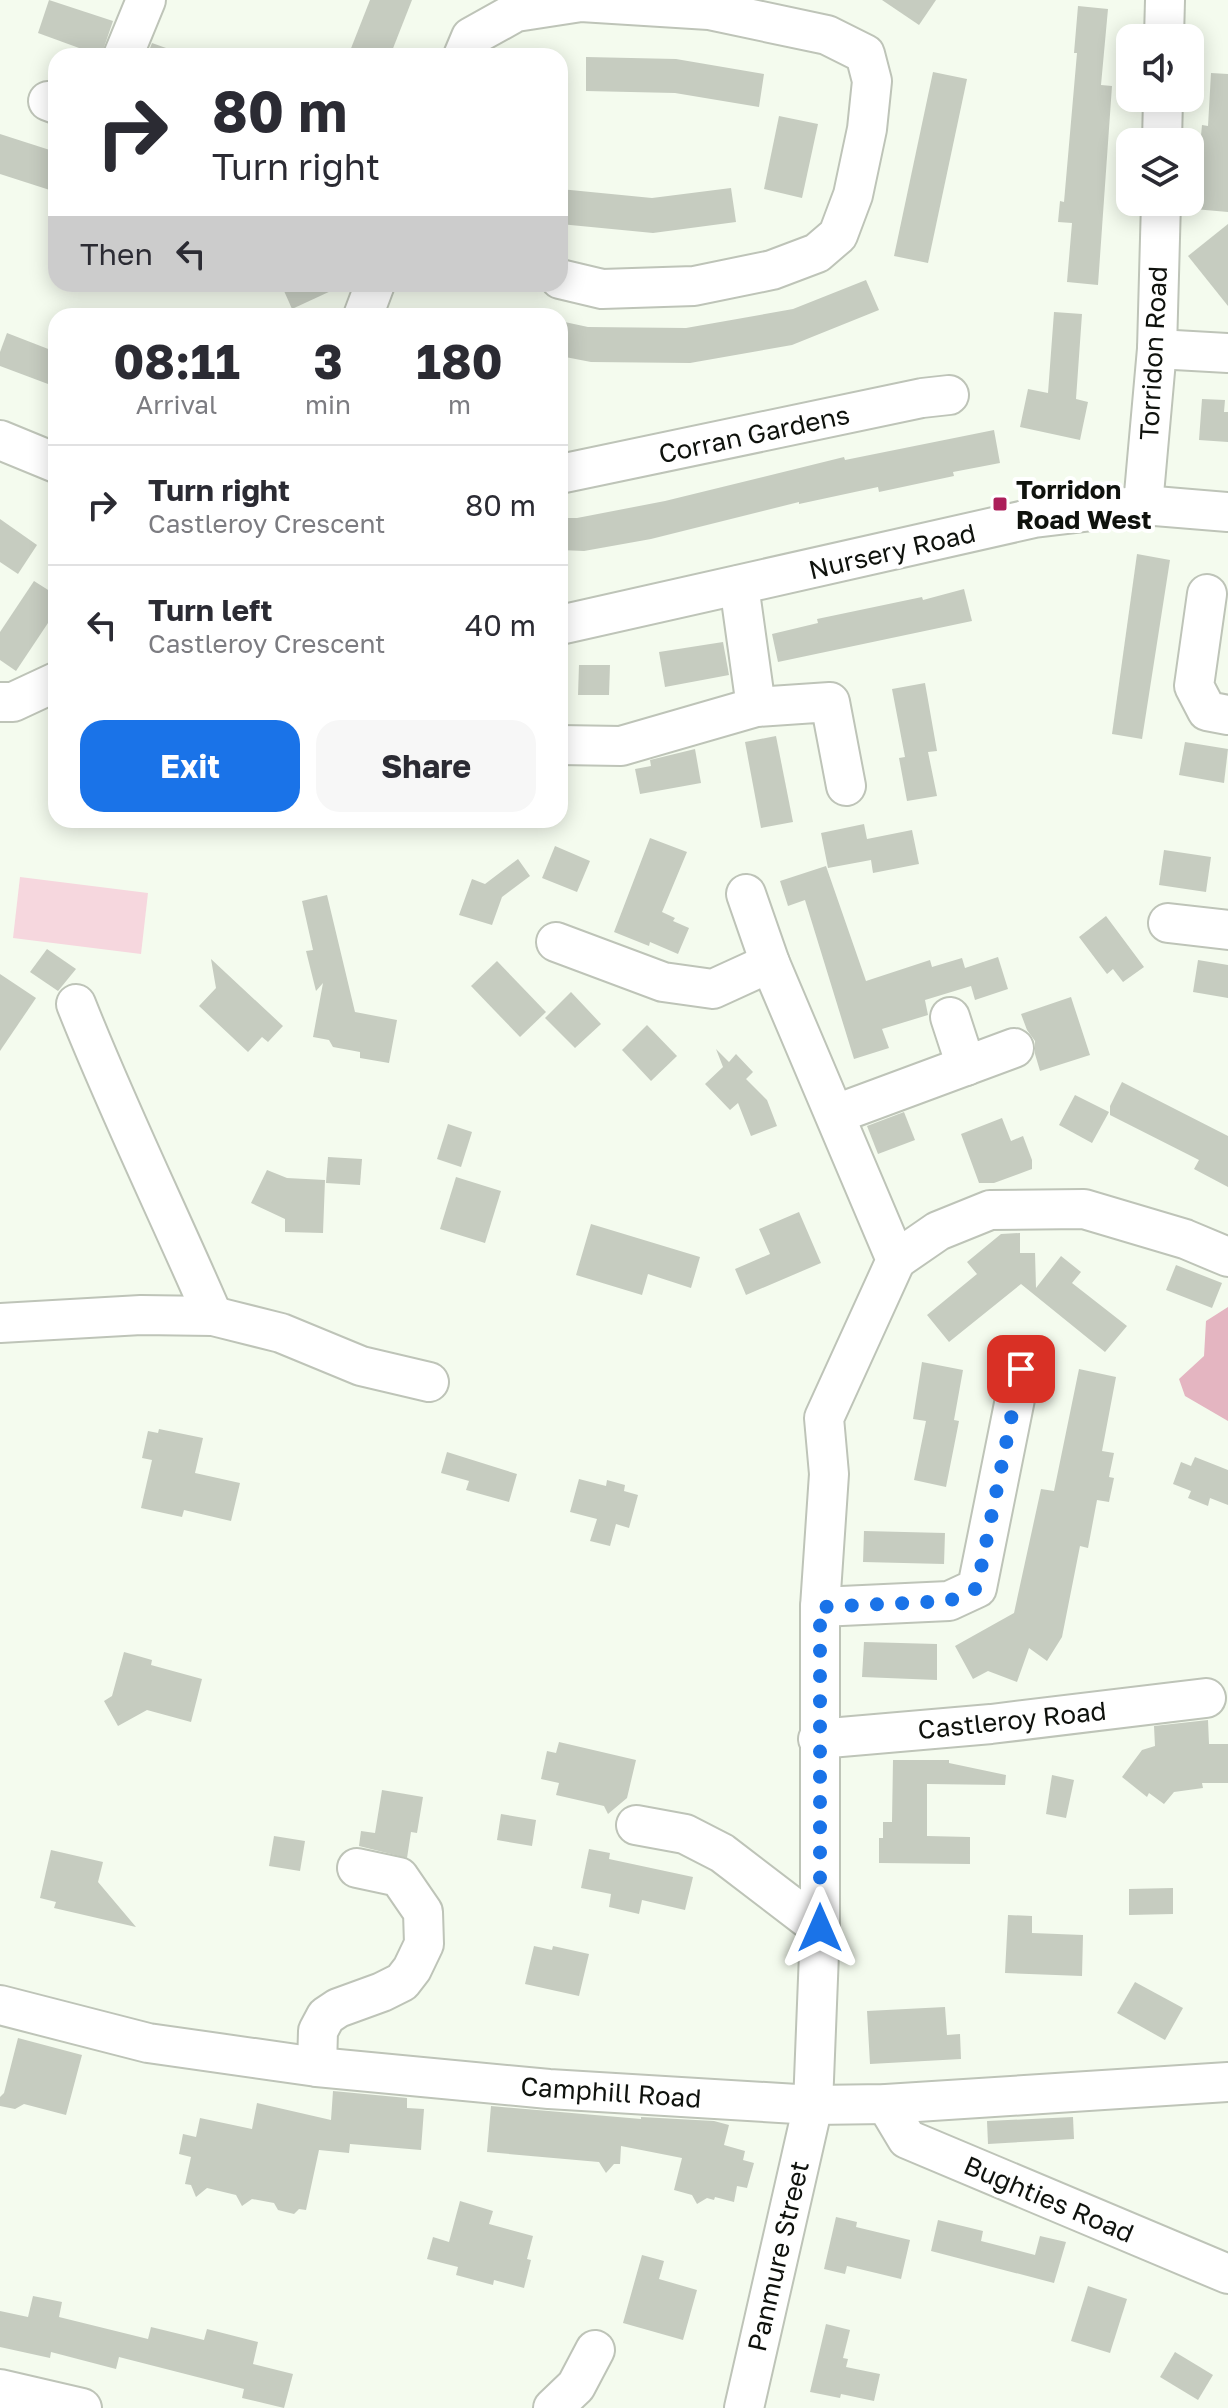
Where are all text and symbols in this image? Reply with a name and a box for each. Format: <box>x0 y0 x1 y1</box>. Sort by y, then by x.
map controls <box>1116 24 1204 216</box>
button: sound <box>1116 24 1204 112</box>
text: 80 m <box>212 77 347 144</box>
icon: right <box>80 80 184 184</box>
button: layers <box>1116 128 1204 216</box>
text: Turn right <box>212 145 380 188</box>
icon: left <box>169 232 213 276</box>
text: Then <box>80 236 153 272</box>
street label: Torridon Road <box>1133 265 1173 441</box>
text: 08:11 <box>113 332 240 390</box>
text: 3 <box>313 332 343 390</box>
text: 180 <box>416 332 503 390</box>
text: Arrival <box>136 389 217 420</box>
text: min <box>305 389 351 420</box>
text: m <box>448 389 471 420</box>
street label: Corran Gardens <box>656 399 852 469</box>
text: Turn right <box>148 472 290 508</box>
place label: Torridon Road West <box>1016 474 1152 535</box>
icon: right <box>80 483 124 527</box>
text: 80 m <box>465 487 536 523</box>
marker: Torridon Road West <box>991 495 1009 513</box>
text: Castleroy Crescent <box>148 508 386 539</box>
street label: Nursery Road <box>806 517 978 585</box>
text: Turn left <box>148 592 273 628</box>
icon: left <box>80 603 124 647</box>
text: 40 m <box>465 607 536 643</box>
text: Castleroy Crescent <box>148 628 386 659</box>
button: Exit <box>80 720 300 812</box>
button: Share <box>316 720 536 812</box>
pin <box>987 1335 1055 1403</box>
icon: arrive <box>999 1347 1043 1391</box>
street label: Castleroy Road <box>916 1695 1108 1745</box>
position arrow <box>778 1886 862 1970</box>
street label: Camphill Road <box>520 2070 702 2114</box>
street label: Bughties Road <box>959 2149 1139 2249</box>
street label: Panmure Street <box>741 2158 815 2354</box>

